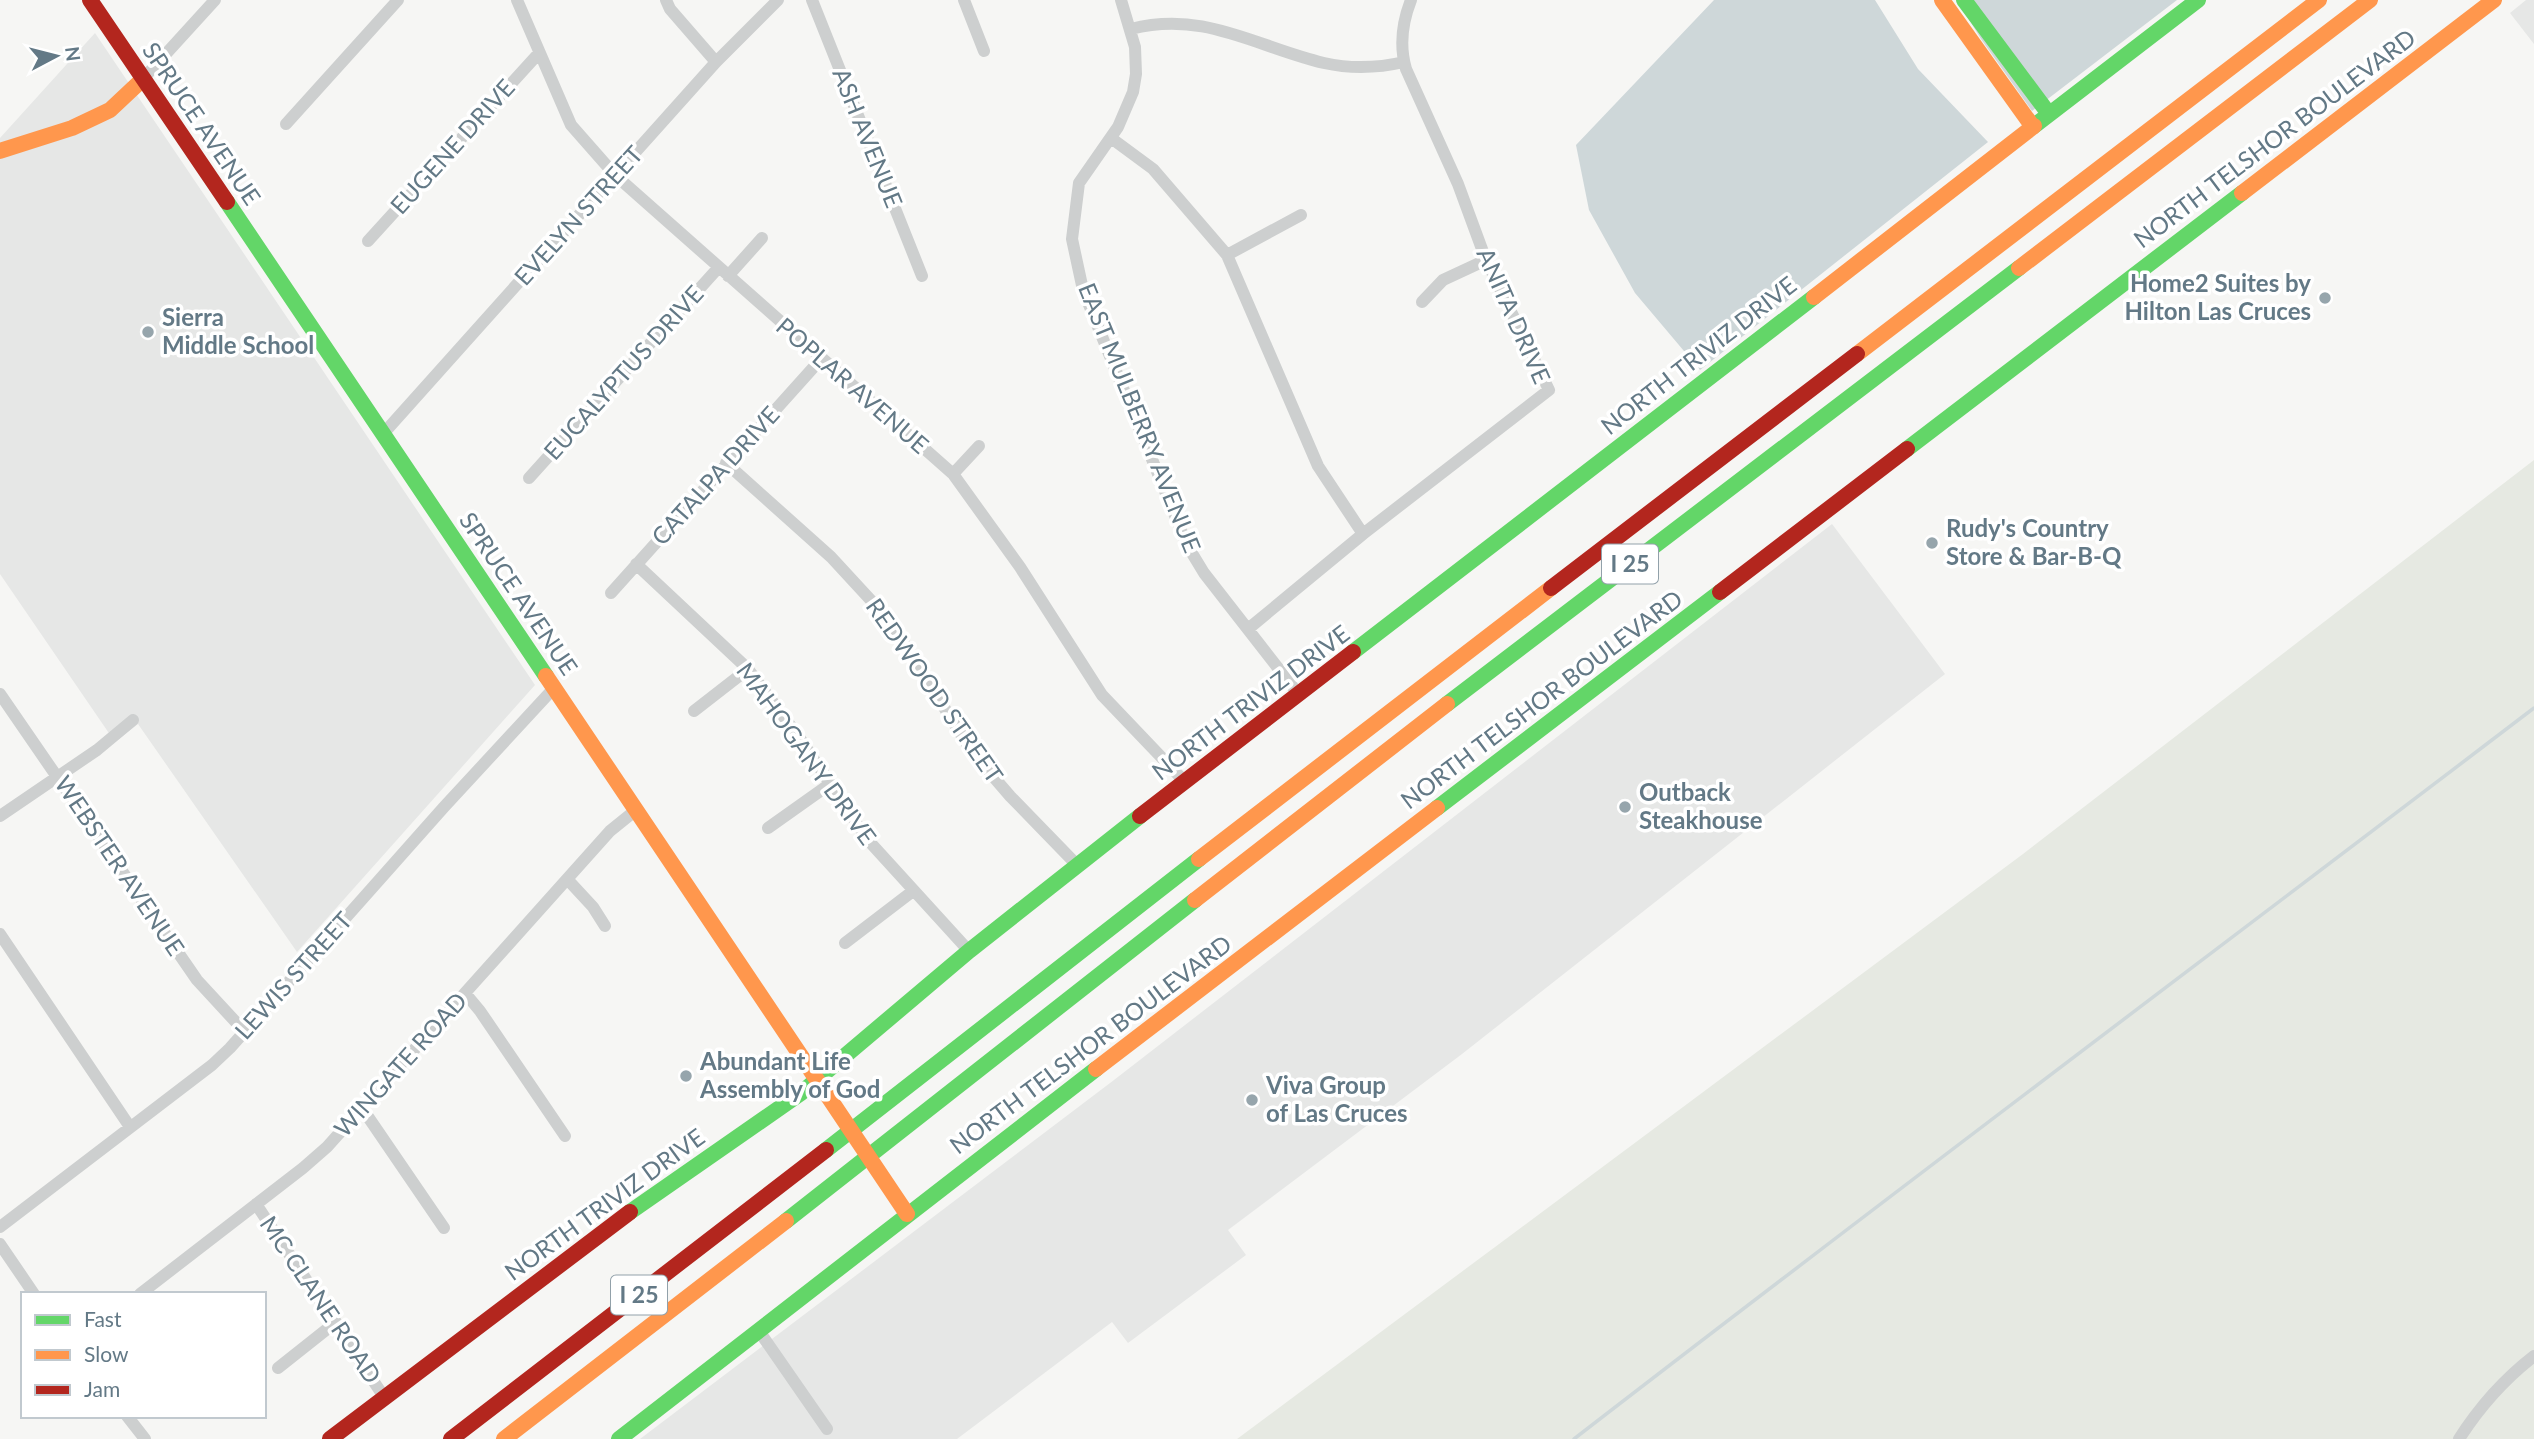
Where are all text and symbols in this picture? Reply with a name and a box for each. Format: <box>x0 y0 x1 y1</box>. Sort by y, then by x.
north arrow <box>21 21 91 91</box>
street label: NORTH TELSHOR BOULEVARD <box>2128 22 2421 253</box>
street label: SPRUCE AVENUE <box>137 36 267 210</box>
text: N <box>61 45 86 63</box>
street label: ASH AVENUE <box>827 63 910 211</box>
street label: EUGENE DRIVE <box>384 73 520 219</box>
street label: EVELYN STREET <box>508 139 648 291</box>
street label: ANITA DRIVE <box>1472 243 1557 388</box>
place label: Home2 Suites by Hilton Las Cruces <box>2125 268 2311 325</box>
street label: NORTH TRIVIZ DRIVE <box>1595 270 1801 440</box>
street label: EAST MULBERRY AVENUE <box>1073 278 1208 556</box>
street label: EUCALYPTUS DRIVE <box>537 279 709 465</box>
marker: Home2 Suites by Hilton Las Cruces <box>2317 290 2333 306</box>
place label: Sierra Middle School <box>162 302 314 359</box>
street label: POPLAR AVENUE <box>771 311 935 459</box>
marker: Sierra Middle School <box>140 324 156 340</box>
street label: CATALPA DRIVE <box>645 400 785 550</box>
street label: SPRUCE AVENUE <box>454 506 584 680</box>
place label: Rudy's Country Store & Bar-B-Q <box>1946 513 2122 570</box>
marker: Rudy's Country Store & Bar-B-Q <box>1924 535 1940 551</box>
road number: I 25 <box>1602 544 1658 584</box>
street label: NORTH TELSHOR BOULEVARD <box>1395 583 1688 814</box>
street label: REDWOOD STREET <box>861 592 1010 788</box>
street label: NORTH TRIVIZ DRIVE <box>1146 618 1354 785</box>
street label: MAHOGANY DRIVE <box>731 656 883 850</box>
street label: WEBSTER AVENUE <box>49 770 191 961</box>
place label: Outback Steakhouse <box>1639 777 1763 834</box>
marker: Outback Steakhouse <box>1617 799 1633 815</box>
street label: LEWIS STREET <box>228 905 358 1045</box>
street label: NORTH TELSHOR BOULEVARD <box>944 928 1237 1159</box>
street label: WINGATE ROAD <box>327 986 472 1142</box>
place label: Abundant Life Assembly of God <box>699 1046 880 1103</box>
marker: Abundant Life Assembly of God <box>678 1068 694 1084</box>
place label: Viva Group of Las Cruces <box>1265 1070 1408 1127</box>
marker: Viva Group of Las Cruces <box>1244 1092 1260 1108</box>
street label: NORTH TRIVIZ DRIVE <box>499 1122 710 1286</box>
street label: MC CLANE ROAD <box>255 1210 388 1388</box>
road number: I 25 <box>611 1276 667 1314</box>
legend <box>21 1292 266 1418</box>
text: Fast <box>84 1306 122 1331</box>
text: Slow <box>84 1341 129 1366</box>
text: Jam <box>84 1376 120 1401</box>

